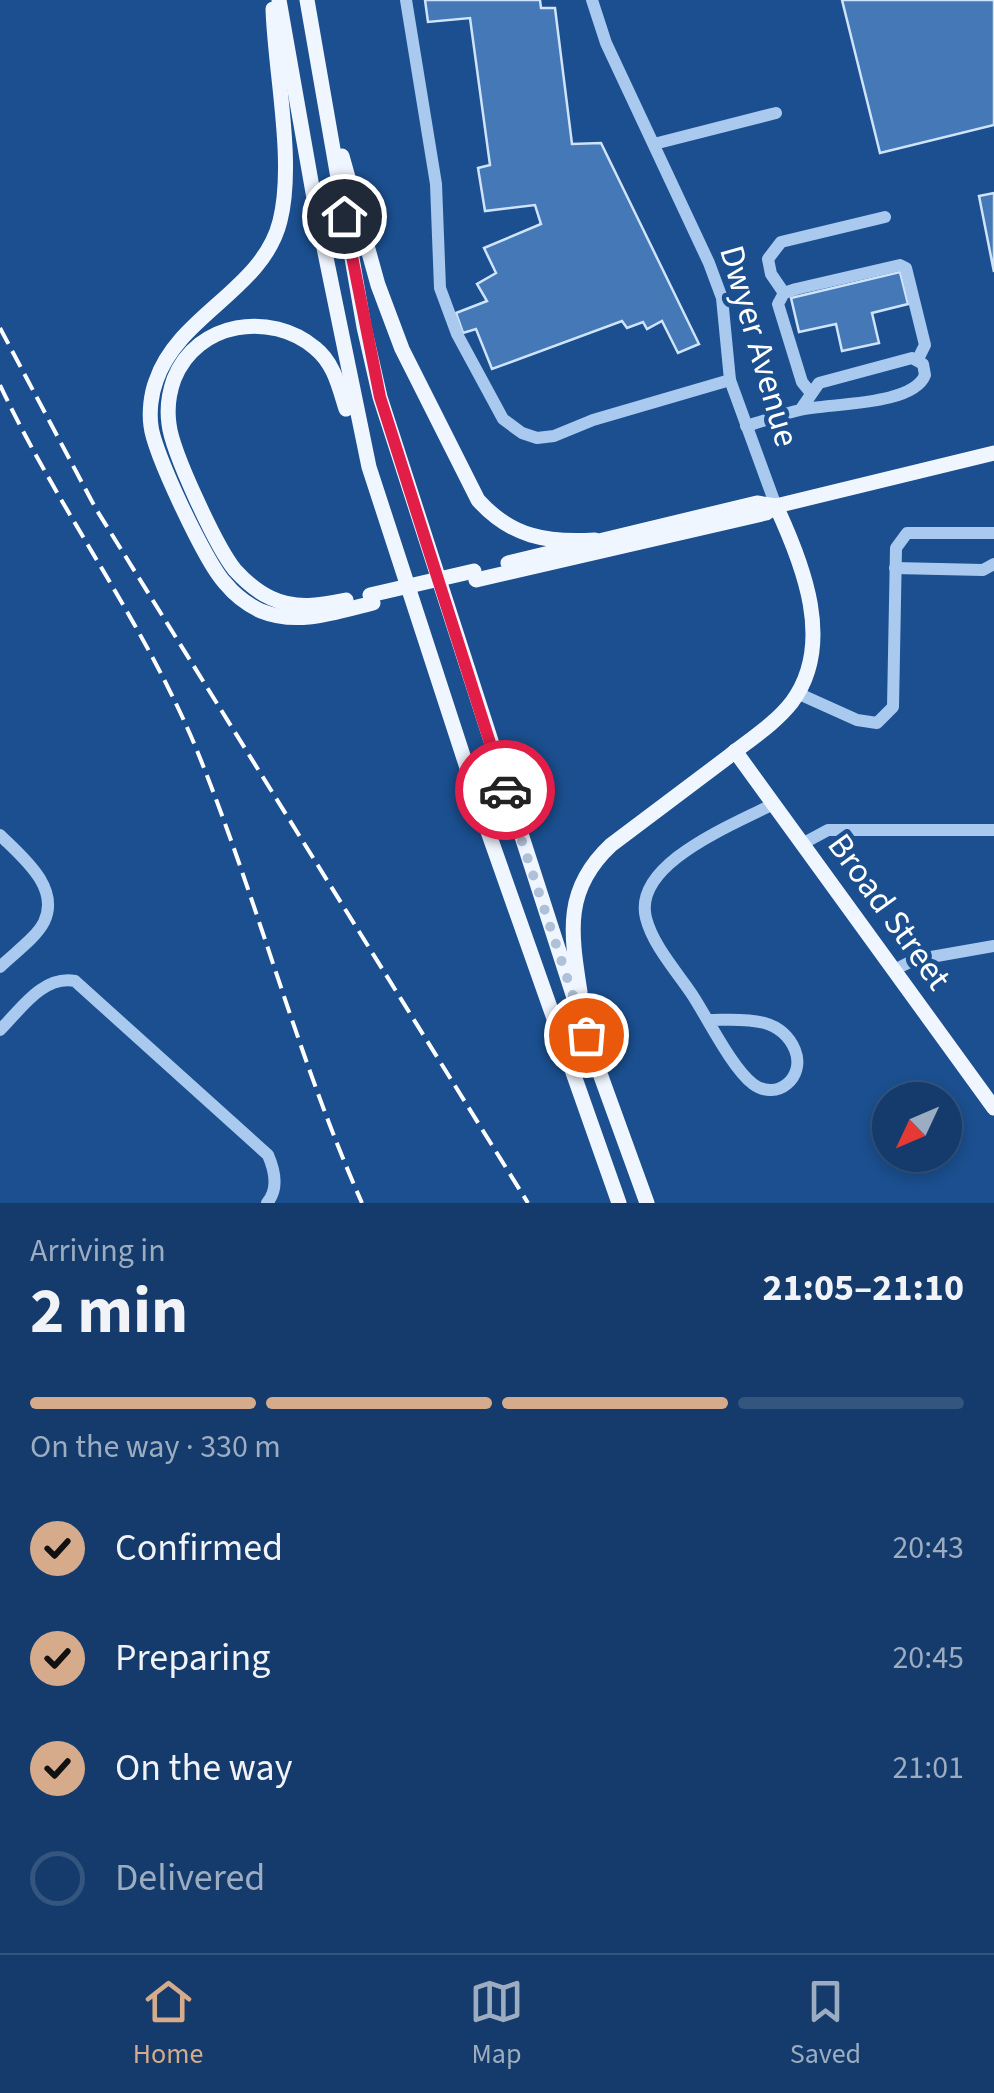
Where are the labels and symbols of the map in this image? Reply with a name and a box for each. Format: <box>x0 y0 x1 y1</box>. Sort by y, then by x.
pin <box>302 174 387 259</box>
street label: Dwyer Avenue <box>706 239 812 453</box>
courier <box>455 740 555 840</box>
street label: Broad Street <box>815 823 963 1001</box>
pin <box>544 993 629 1078</box>
north arrow <box>872 1082 962 1172</box>

